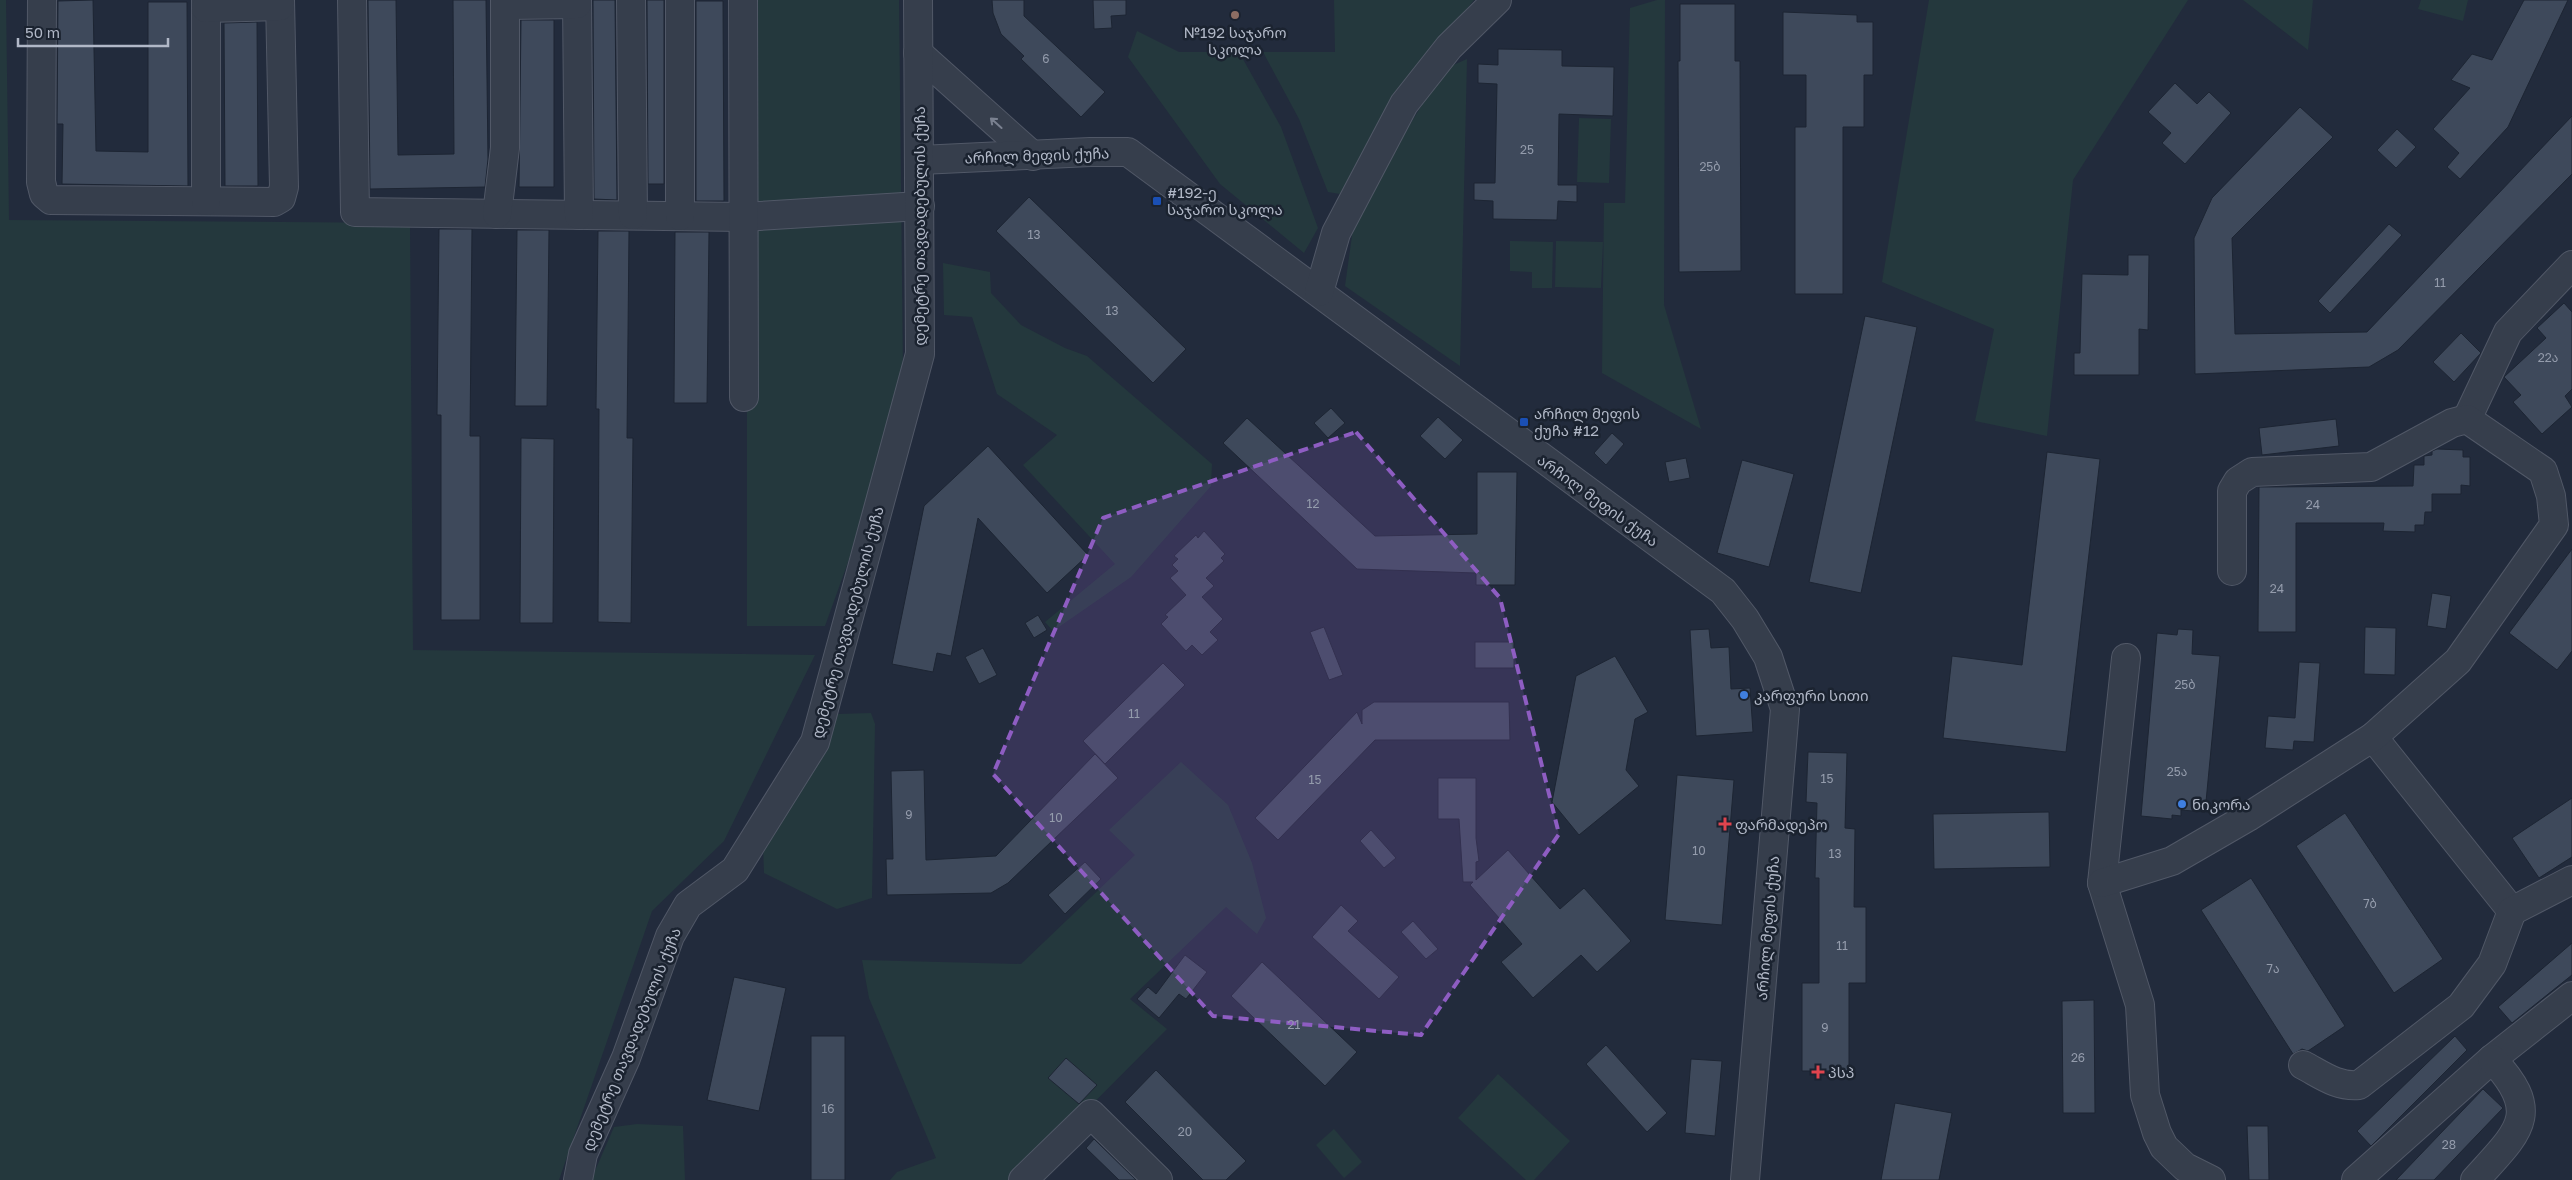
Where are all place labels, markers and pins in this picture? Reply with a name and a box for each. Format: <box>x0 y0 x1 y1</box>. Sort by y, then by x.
marker: №192 საჯარო სკოლა <box>1229 9 1241 21</box>
place label: №192 საჯარო სკოლა <box>1184 23 1286 59</box>
place label: #192-ე საჯარო სკოლა <box>1167 183 1283 219</box>
marker: #192-ე საჯარო სკოლა <box>1151 195 1163 207</box>
place label: არჩილ მეფის ქუჩა #12 <box>1534 404 1640 440</box>
marker: არჩილ მეფის ქუჩა #12 <box>1518 416 1530 428</box>
place label: კარფური სითი <box>1754 686 1869 705</box>
marker: კარფური სითი <box>1738 689 1750 701</box>
place label: ნიკორა <box>2192 795 2251 814</box>
marker: ნიკორა <box>2176 798 2188 810</box>
place label: ფარმადეპო <box>1735 815 1828 834</box>
marker: ფარმადეპო <box>1719 818 1731 830</box>
place label: პსპ <box>1828 1063 1854 1081</box>
marker: პსპ <box>1812 1066 1824 1078</box>

